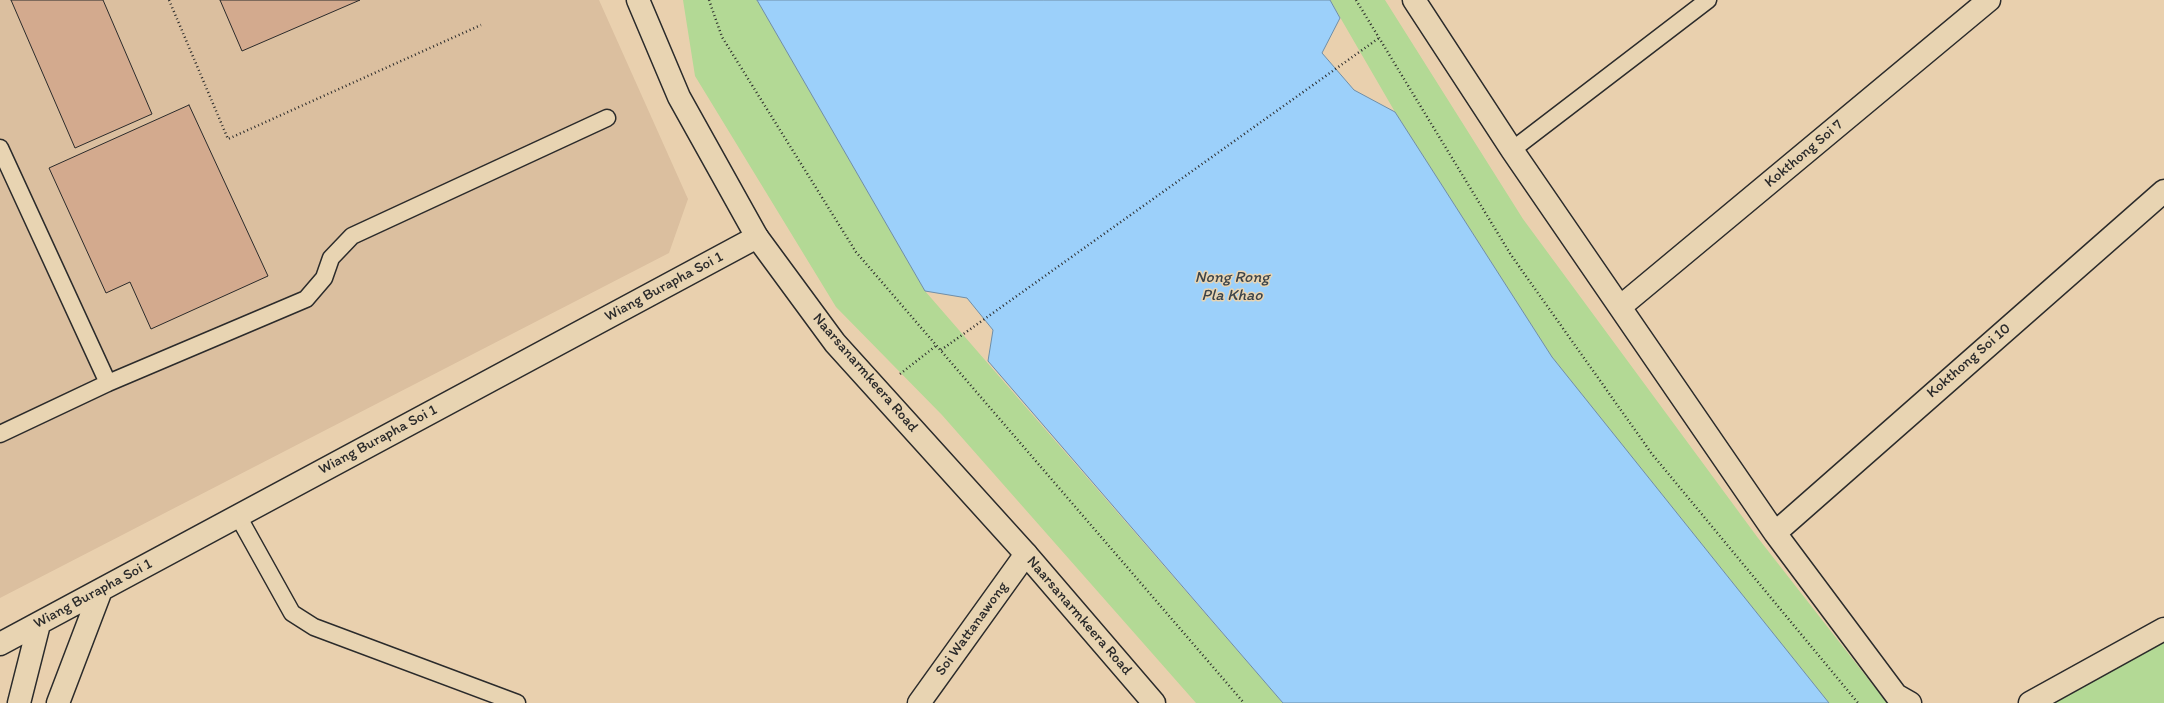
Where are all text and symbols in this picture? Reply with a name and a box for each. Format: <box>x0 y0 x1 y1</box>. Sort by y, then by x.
street label: Kokthong Soi 7 <box>1761 116 1847 192</box>
street label: Wiang Burapha Soi 1 <box>602 248 726 326</box>
water label: Nong Rong Pla Khao <box>1195 268 1269 306</box>
street label: Naarsanarmkeera Road <box>808 310 922 436</box>
street label: Kokthong Soi 10 <box>1923 320 2015 402</box>
street label: Wiang Burapha Soi 1 <box>316 401 440 479</box>
street label: Naarsanarmkeera Road <box>1022 553 1136 679</box>
street label: Wiang Burapha Soi 1 <box>31 555 155 633</box>
street label: Soi Wattanawong <box>932 578 1012 680</box>

